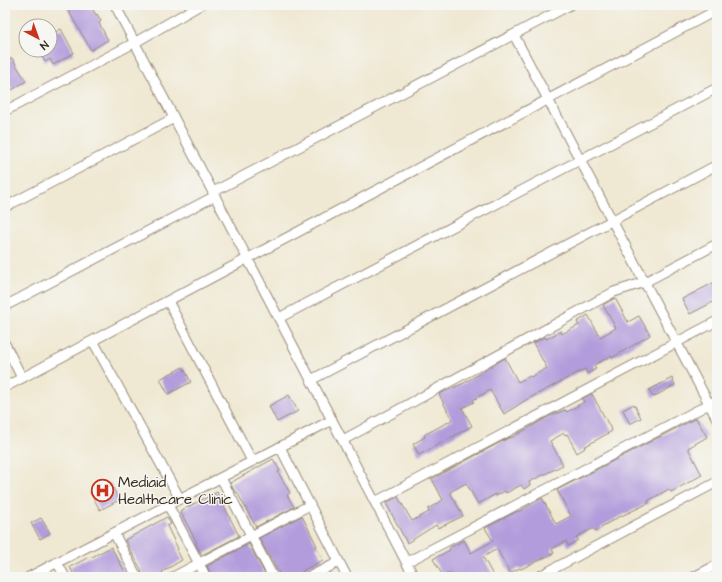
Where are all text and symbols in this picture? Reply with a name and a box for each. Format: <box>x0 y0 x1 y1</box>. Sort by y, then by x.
north arrow <box>18 18 58 58</box>
text: N <box>37 37 52 53</box>
place label: Mediaid Healthcare Clinic <box>118 472 233 510</box>
hospital icon: Mediaid Healthcare Clinic <box>90 478 116 504</box>

